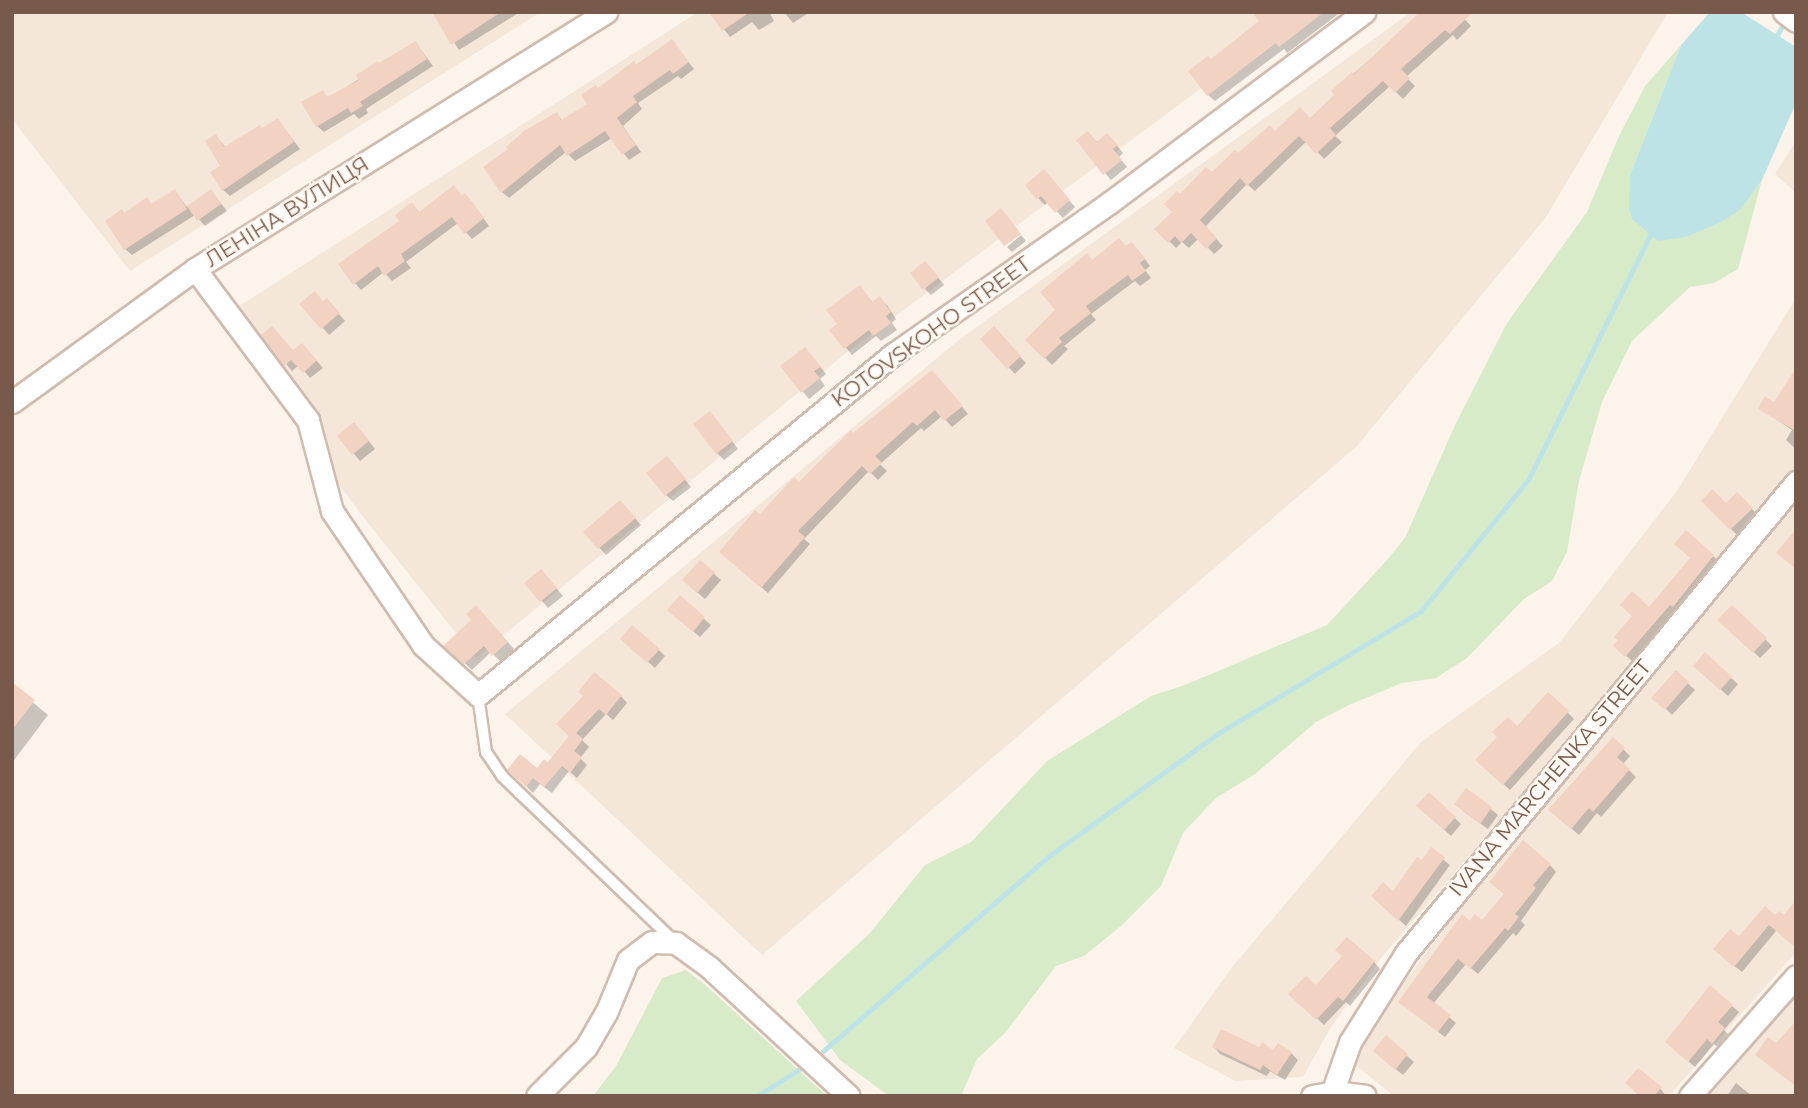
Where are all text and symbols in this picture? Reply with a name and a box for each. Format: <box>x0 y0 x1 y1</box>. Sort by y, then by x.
street label: ЛЕНІНА ВУЛИЦЯ <box>200 151 374 273</box>
street label: KOTOVSKOHO STREET <box>827 251 1035 413</box>
street label: IVANA MARCHENKA STREET <box>1444 655 1656 901</box>

